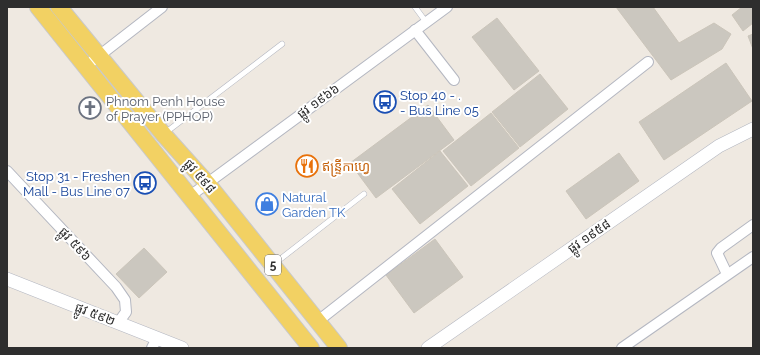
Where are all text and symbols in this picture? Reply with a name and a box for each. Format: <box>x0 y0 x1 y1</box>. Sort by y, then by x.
street label: ផ្លូវ ១៩៦៦ <box>294 81 344 125</box>
place label: Stop 40 - . - Bus Line 05 <box>400 88 479 118</box>
bus stop icon: Stop 40 - . - Bus Line 05 <box>372 89 398 115</box>
place label: Phnom Penh House of Prayer (PPHOP) <box>106 94 226 124</box>
church icon: Phnom Penh House of Prayer (PPHOP) <box>77 95 103 121</box>
restaurant icon: ឥន្ទ្រីកាហ្វេ <box>294 153 320 179</box>
street label: ផ្លូវ ៥៩៨ <box>178 156 219 199</box>
place label: ឥន្ទ្រីកាហ្វេ <box>322 158 370 177</box>
place label: Stop 31 - Freshen Mall - Bus Line 07 <box>23 169 130 199</box>
bus stop icon: Stop 31 - Freshen Mall - Bus Line 07 <box>132 170 158 196</box>
place label: Natural Garden TK <box>282 190 346 220</box>
shop icon: Natural Garden TK <box>254 191 280 217</box>
street label: ផ្លូវ ១៩៥៨ <box>565 216 616 259</box>
street label: ផ្លូវ ៥៩៦ <box>53 224 94 267</box>
road number: 5 <box>265 255 281 275</box>
street label: ផ្លូវ ៥៩២ <box>71 299 117 332</box>

